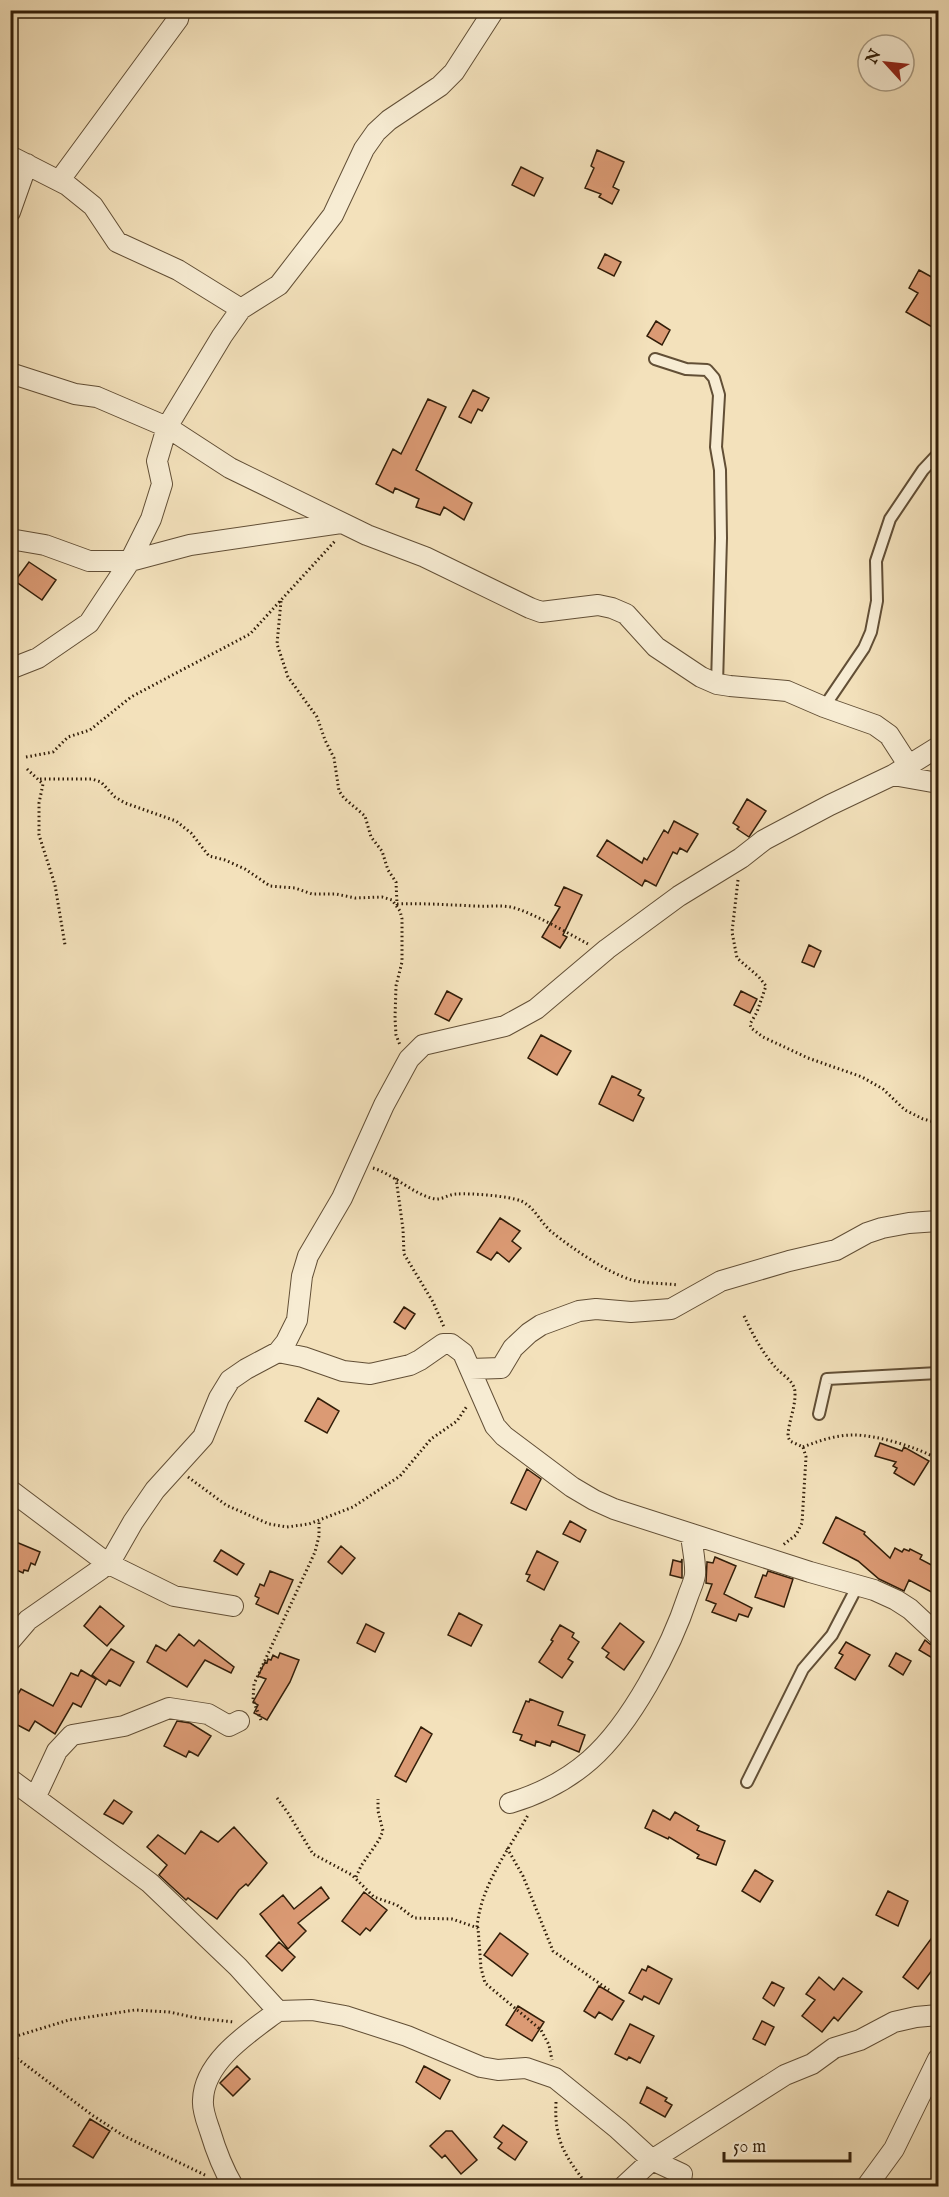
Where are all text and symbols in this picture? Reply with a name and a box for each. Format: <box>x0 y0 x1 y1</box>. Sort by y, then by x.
north arrow <box>856 33 916 93</box>
text: N <box>862 46 887 69</box>
scale bar <box>724 2125 850 2163</box>
text: 50 m <box>733 2136 766 2159</box>

